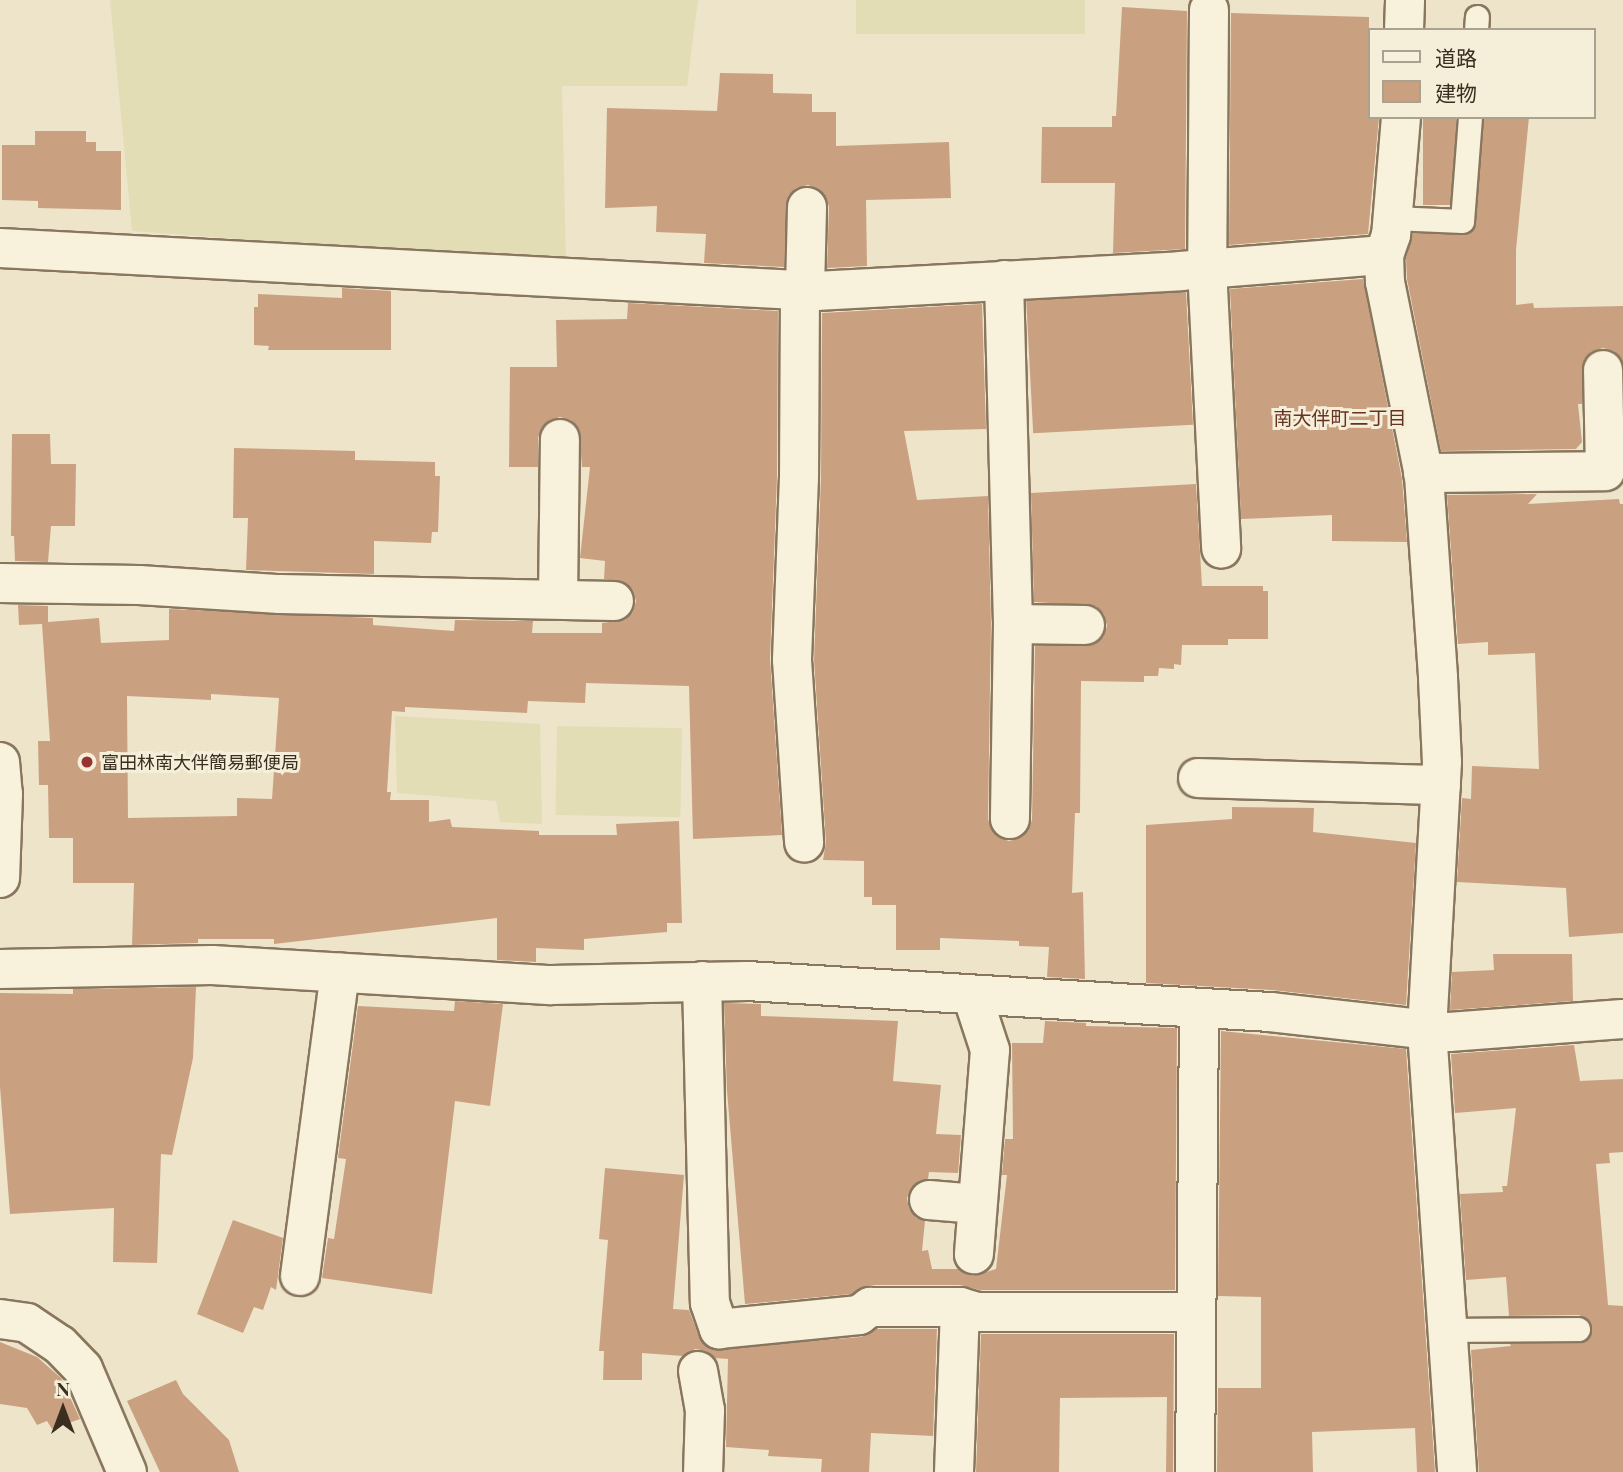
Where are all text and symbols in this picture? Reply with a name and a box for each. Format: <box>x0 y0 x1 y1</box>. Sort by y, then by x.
legend <box>1368 28 1595 119</box>
text: 道路 <box>1435 43 1477 71</box>
text: 建物 <box>1435 78 1477 106</box>
district label: 南大伴町二丁目 <box>1274 407 1406 429</box>
place label: 富田林南大伴簡易郵便局 <box>101 751 299 773</box>
marker: 富田林南大伴簡易郵便局 <box>79 754 95 770</box>
north arrow <box>28 1374 98 1444</box>
text: N <box>56 1375 70 1401</box>

